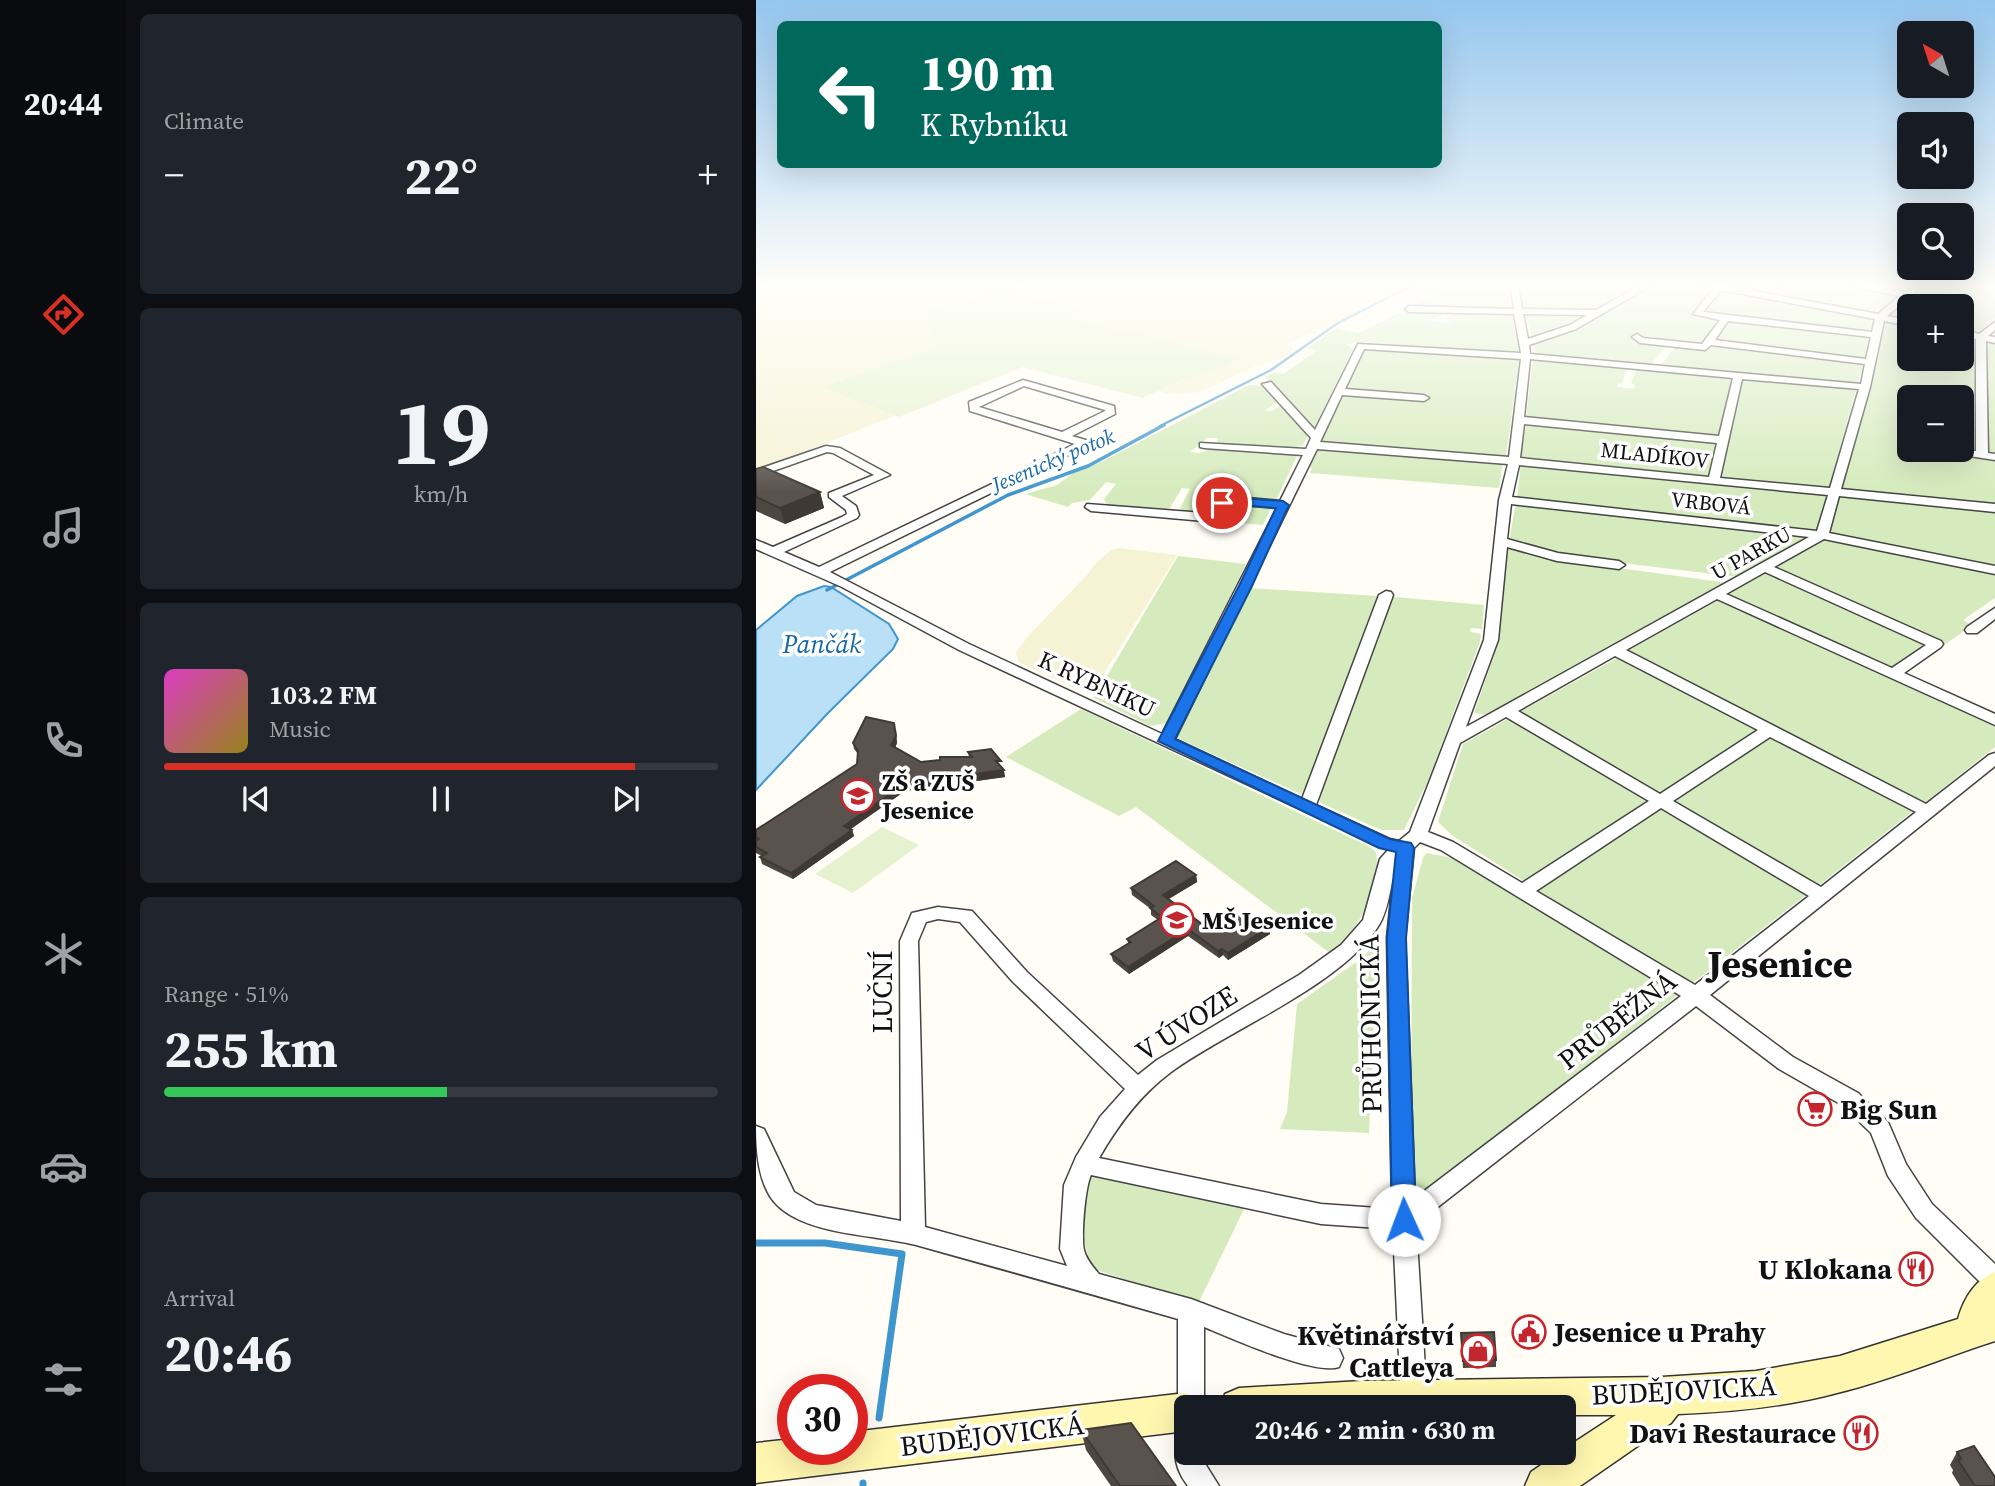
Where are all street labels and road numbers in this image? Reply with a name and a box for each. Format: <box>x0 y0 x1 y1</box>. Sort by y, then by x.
street label: MLADÍKOV <box>1599 435 1711 475</box>
street label: VRBOVÁ <box>1669 484 1753 522</box>
street label: U PARKU <box>1706 519 1796 587</box>
street label: K RYBNÍKU <box>1033 643 1161 725</box>
street label: PRŮHONICKÁ <box>1349 934 1391 1114</box>
street label: LUČNÍ <box>863 950 901 1034</box>
street label: PRŮBĚŽNÁ <box>1550 961 1684 1078</box>
street label: V ÚVOZE <box>1128 976 1244 1070</box>
street label: BUDĚJOVICKÁ <box>1591 1366 1778 1414</box>
street label: BUDĚJOVICKÁ <box>898 1405 1087 1465</box>

